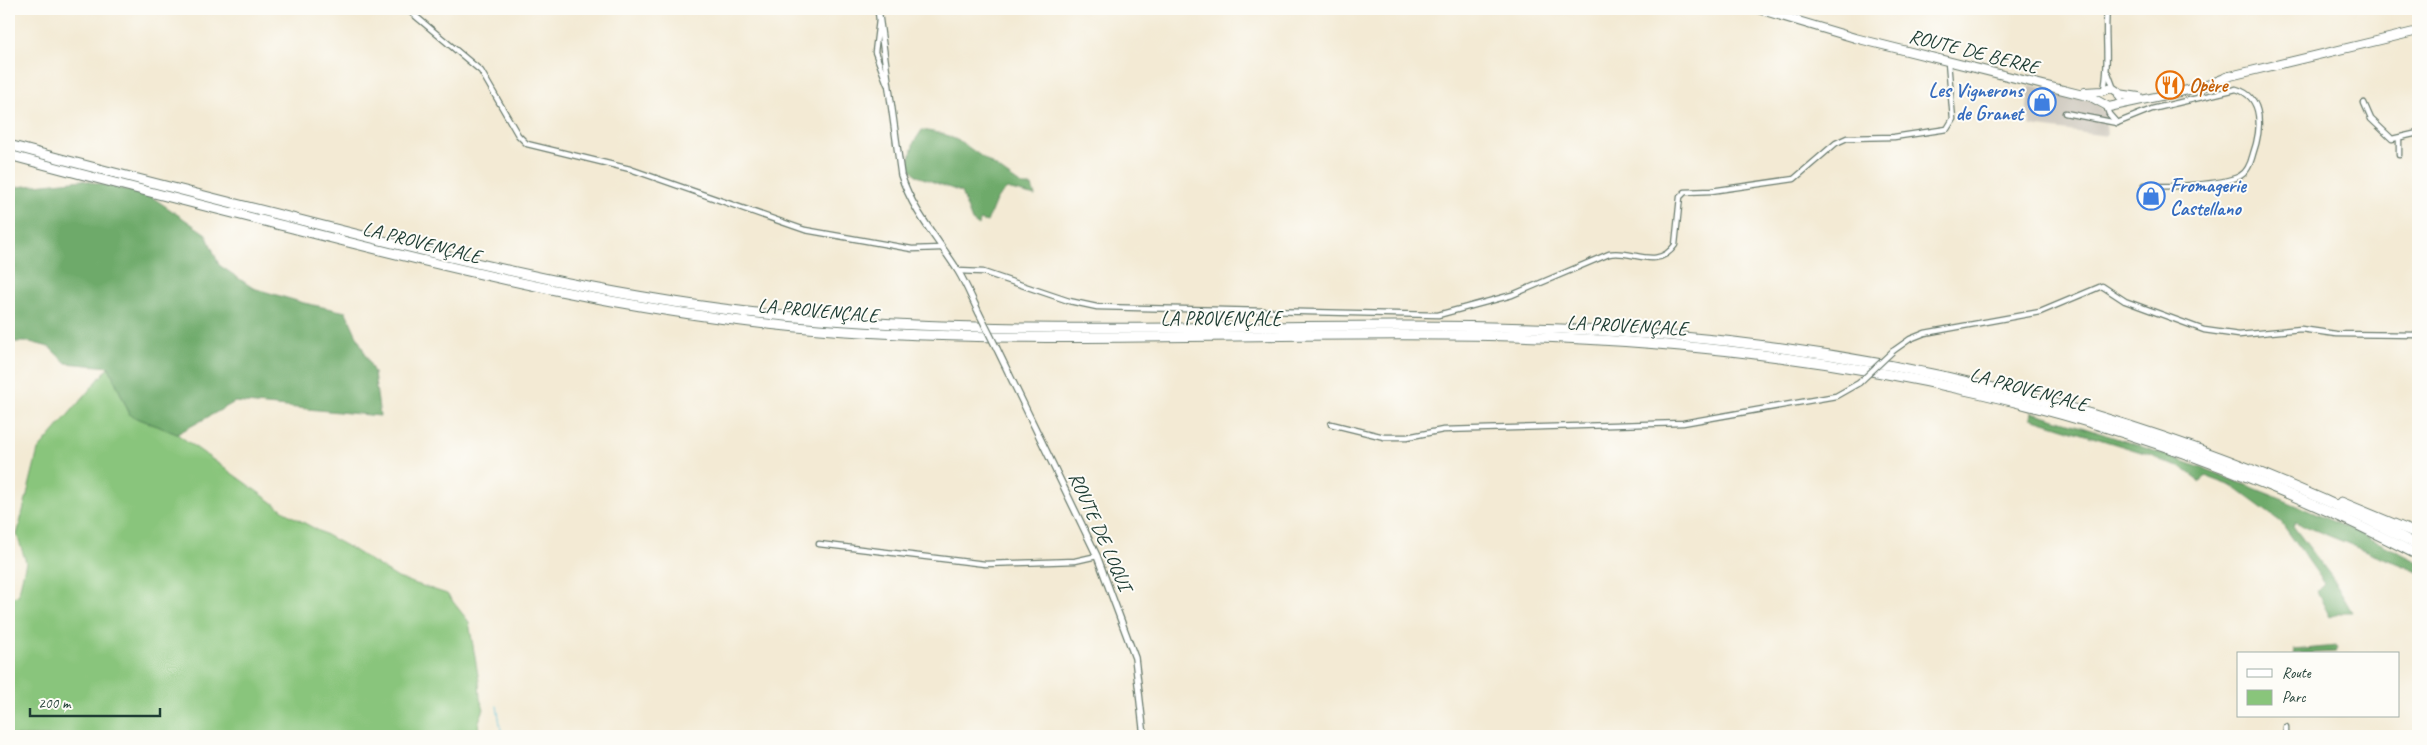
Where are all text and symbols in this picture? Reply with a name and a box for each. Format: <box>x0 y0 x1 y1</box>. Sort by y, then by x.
street label: ROUTE DE BERRE <box>1906 23 2044 80</box>
restaurant icon: Opère <box>2155 70 2185 100</box>
place label: Opère <box>2189 73 2230 98</box>
place label: Les Vignerons de Granet <box>1928 78 2025 126</box>
shop icon: Les Vignerons de Granet <box>2027 87 2057 117</box>
place label: Fromagerie Castellano <box>2170 173 2247 221</box>
shop icon: Fromagerie Castellano <box>2136 181 2166 211</box>
street label: LA PROVENÇALE <box>360 216 487 270</box>
street label: LA PROVENÇALE <box>757 293 882 328</box>
street label: LA PROVENÇALE <box>1161 306 1285 331</box>
street label: LA PROVENÇALE <box>1566 310 1691 341</box>
street label: LA PROVENÇALE <box>1967 362 2093 418</box>
street label: ROUTE DE LOQUI <box>1063 468 1140 599</box>
legend <box>2237 652 2400 718</box>
text: Route <box>2282 664 2312 683</box>
scale bar <box>30 685 160 717</box>
text: Parc <box>2282 688 2306 707</box>
text: 200 m <box>38 694 72 713</box>

